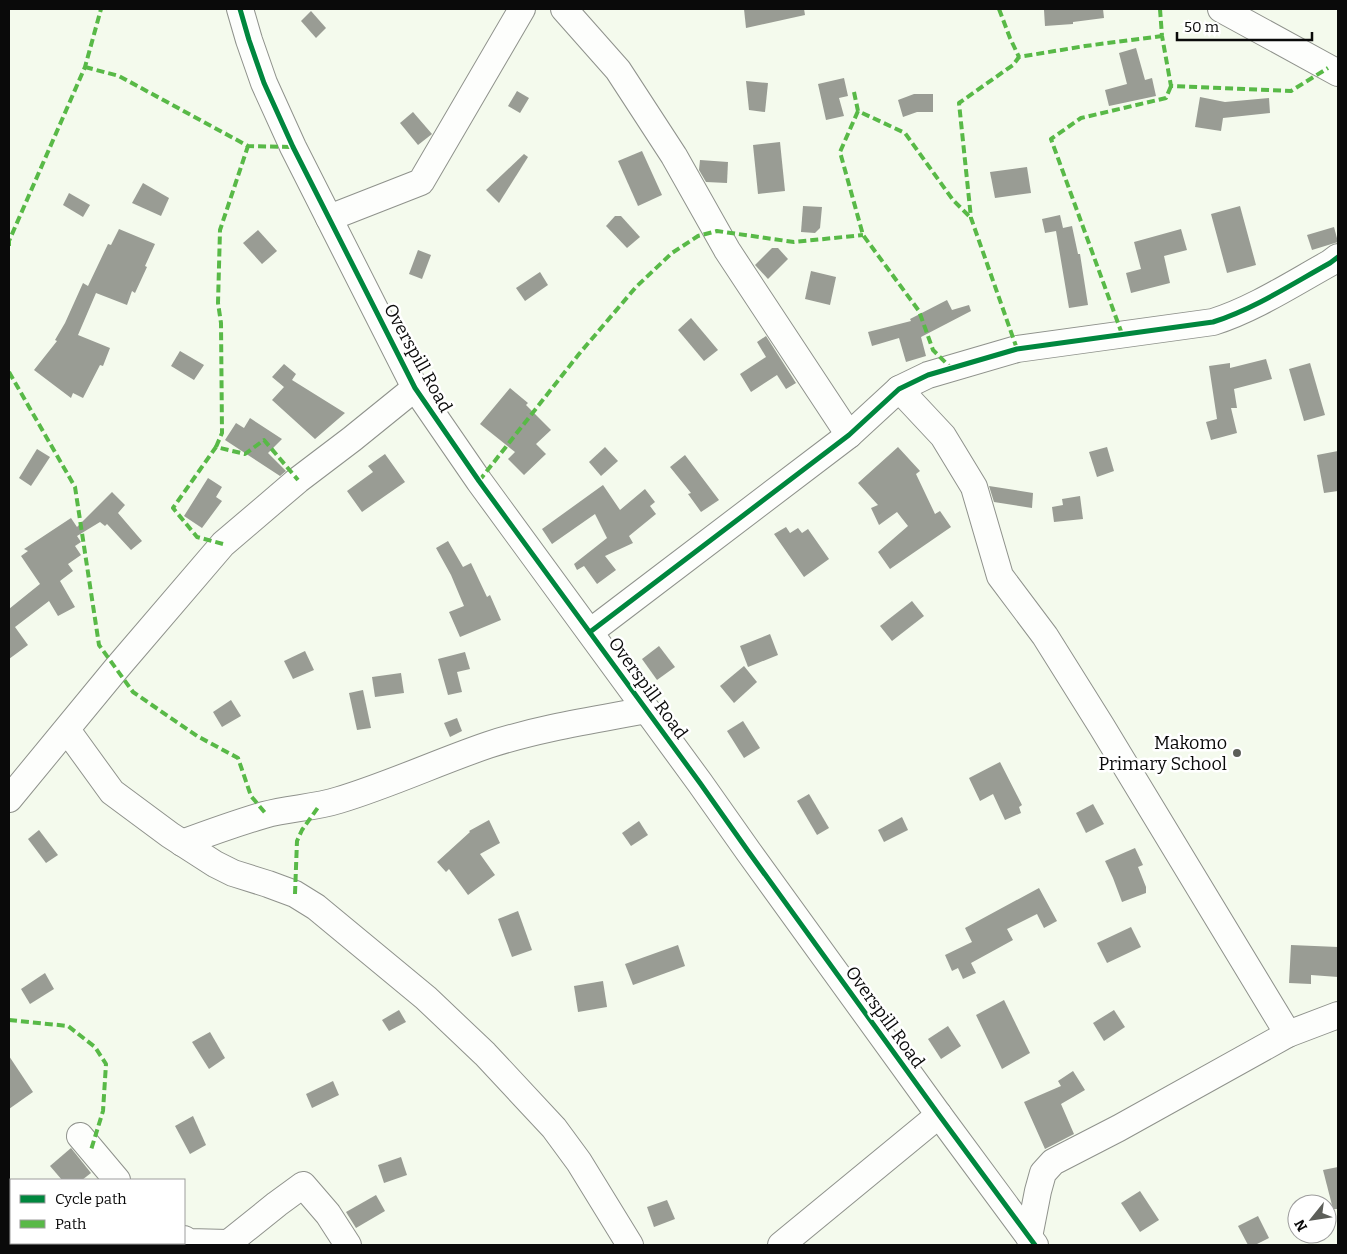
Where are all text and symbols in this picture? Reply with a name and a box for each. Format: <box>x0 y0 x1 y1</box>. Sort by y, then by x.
scale bar <box>1177 10 1312 42</box>
text: 50 m <box>1184 18 1220 36</box>
street label: Overspill Road <box>379 300 457 416</box>
street label: Overspill Road <box>604 633 693 744</box>
place label: Makomo Primary School <box>1098 732 1227 775</box>
marker: Makomo Primary School <box>1231 747 1243 759</box>
street label: Overspill Road <box>841 962 930 1073</box>
legend <box>10 1179 185 1244</box>
text: Cycle path <box>55 1190 127 1208</box>
north arrow <box>1287 1194 1337 1244</box>
text: Path <box>55 1215 87 1233</box>
text: N <box>1291 1216 1311 1234</box>

